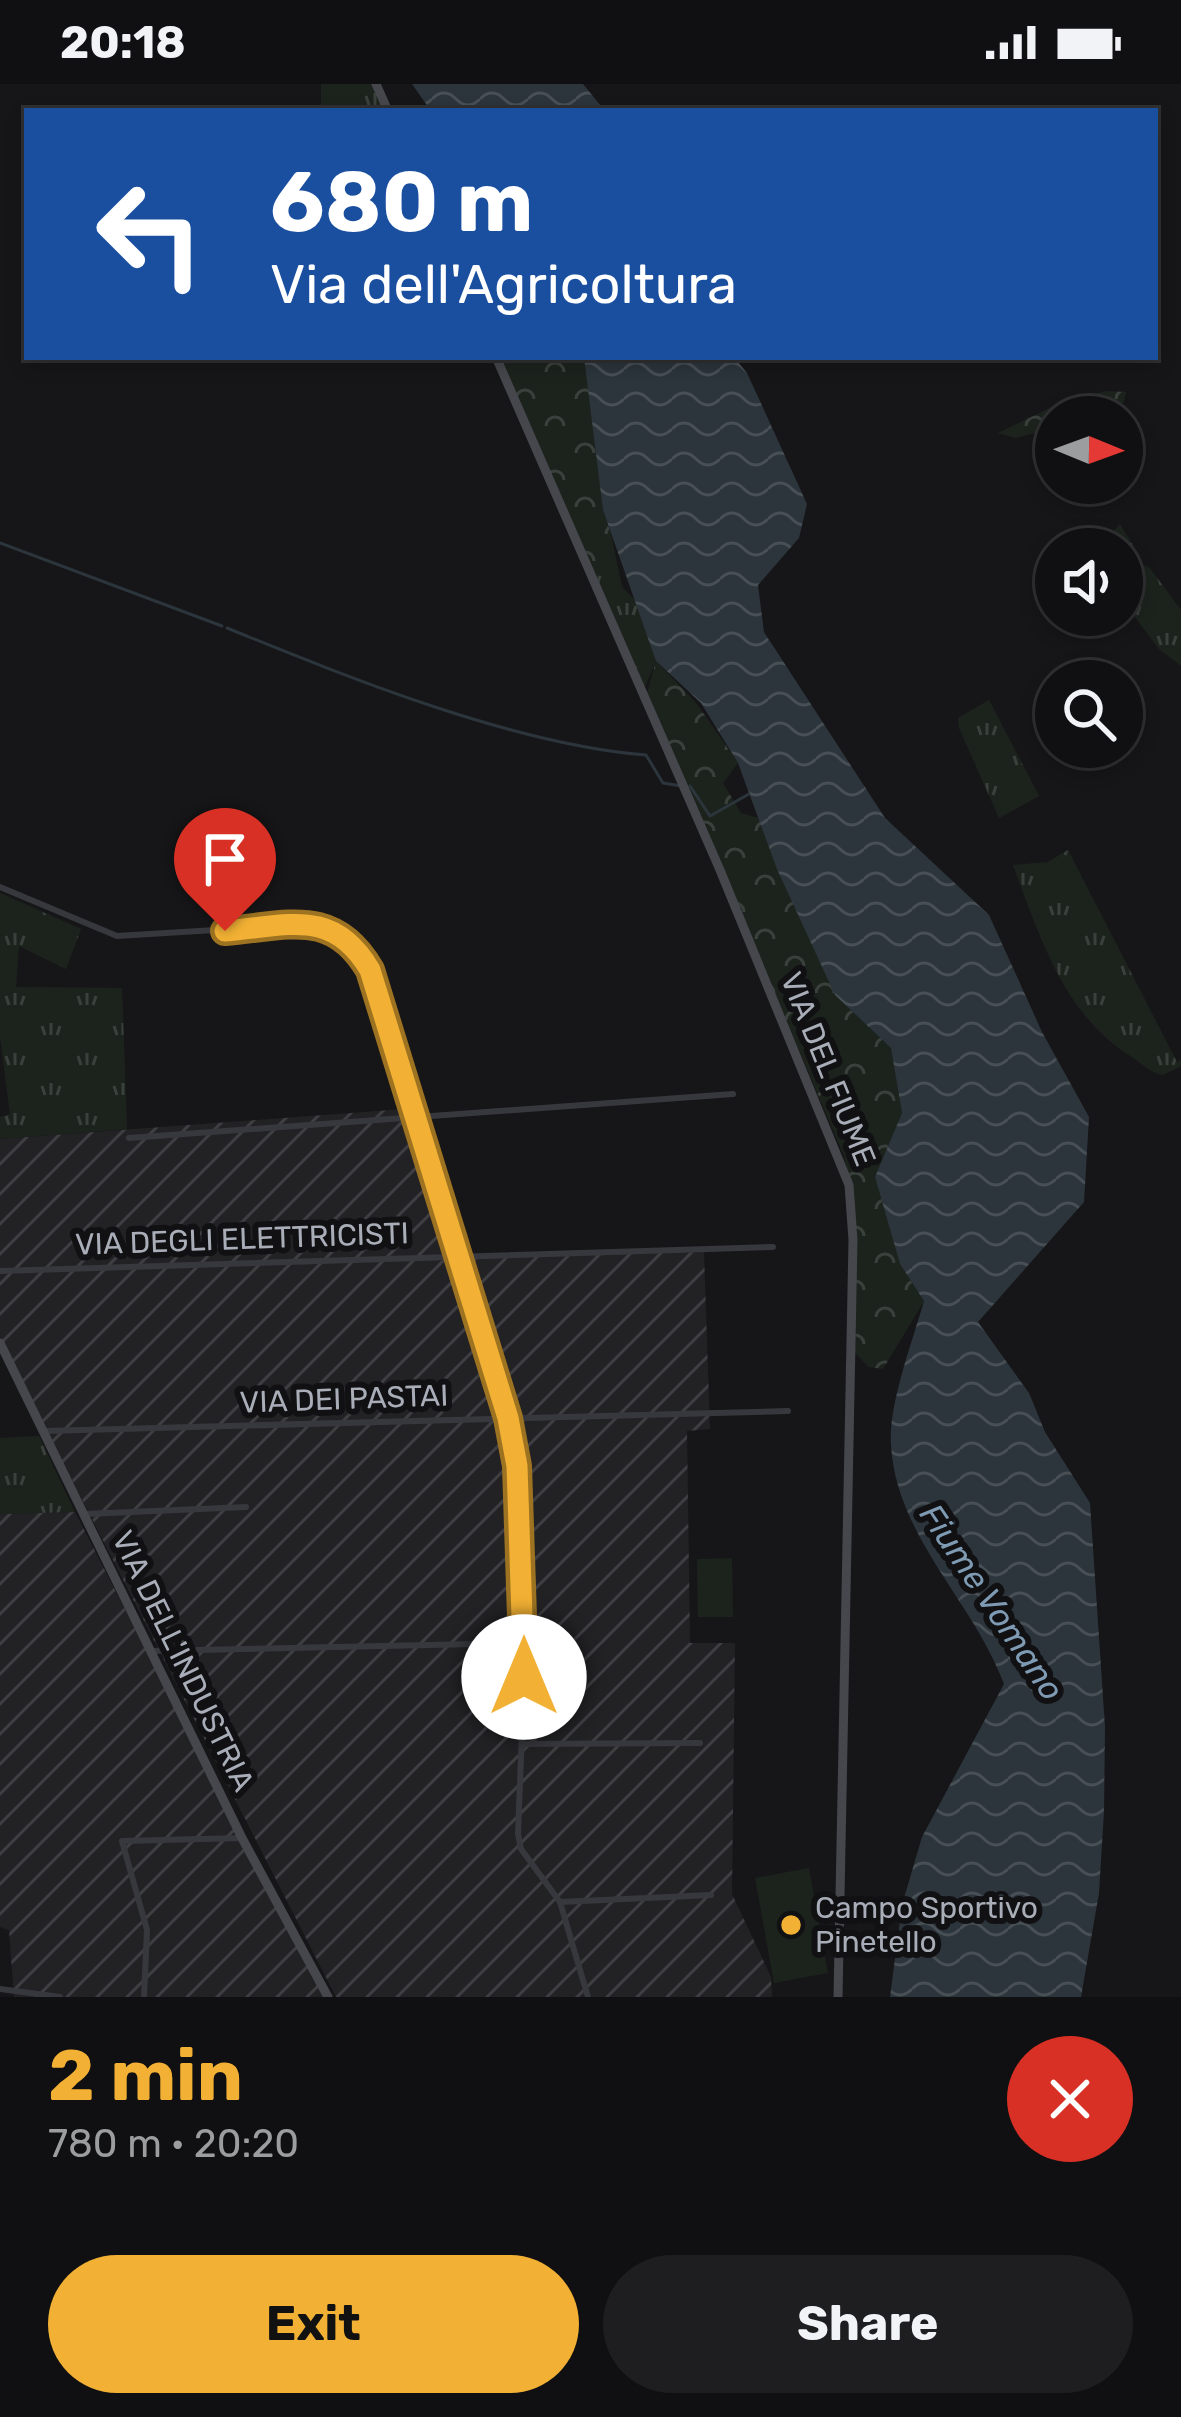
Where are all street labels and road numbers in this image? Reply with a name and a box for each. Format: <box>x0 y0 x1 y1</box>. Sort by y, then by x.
street label: VIA DEL FIUME <box>773 967 883 1171</box>
street label: VIA DEGLI ELETTRICISTI <box>74 1215 410 1263</box>
street label: VIA DEI PASTAI <box>239 1377 449 1421</box>
street label: VIA DELL'INDUSTRIA <box>104 1525 262 1797</box>

